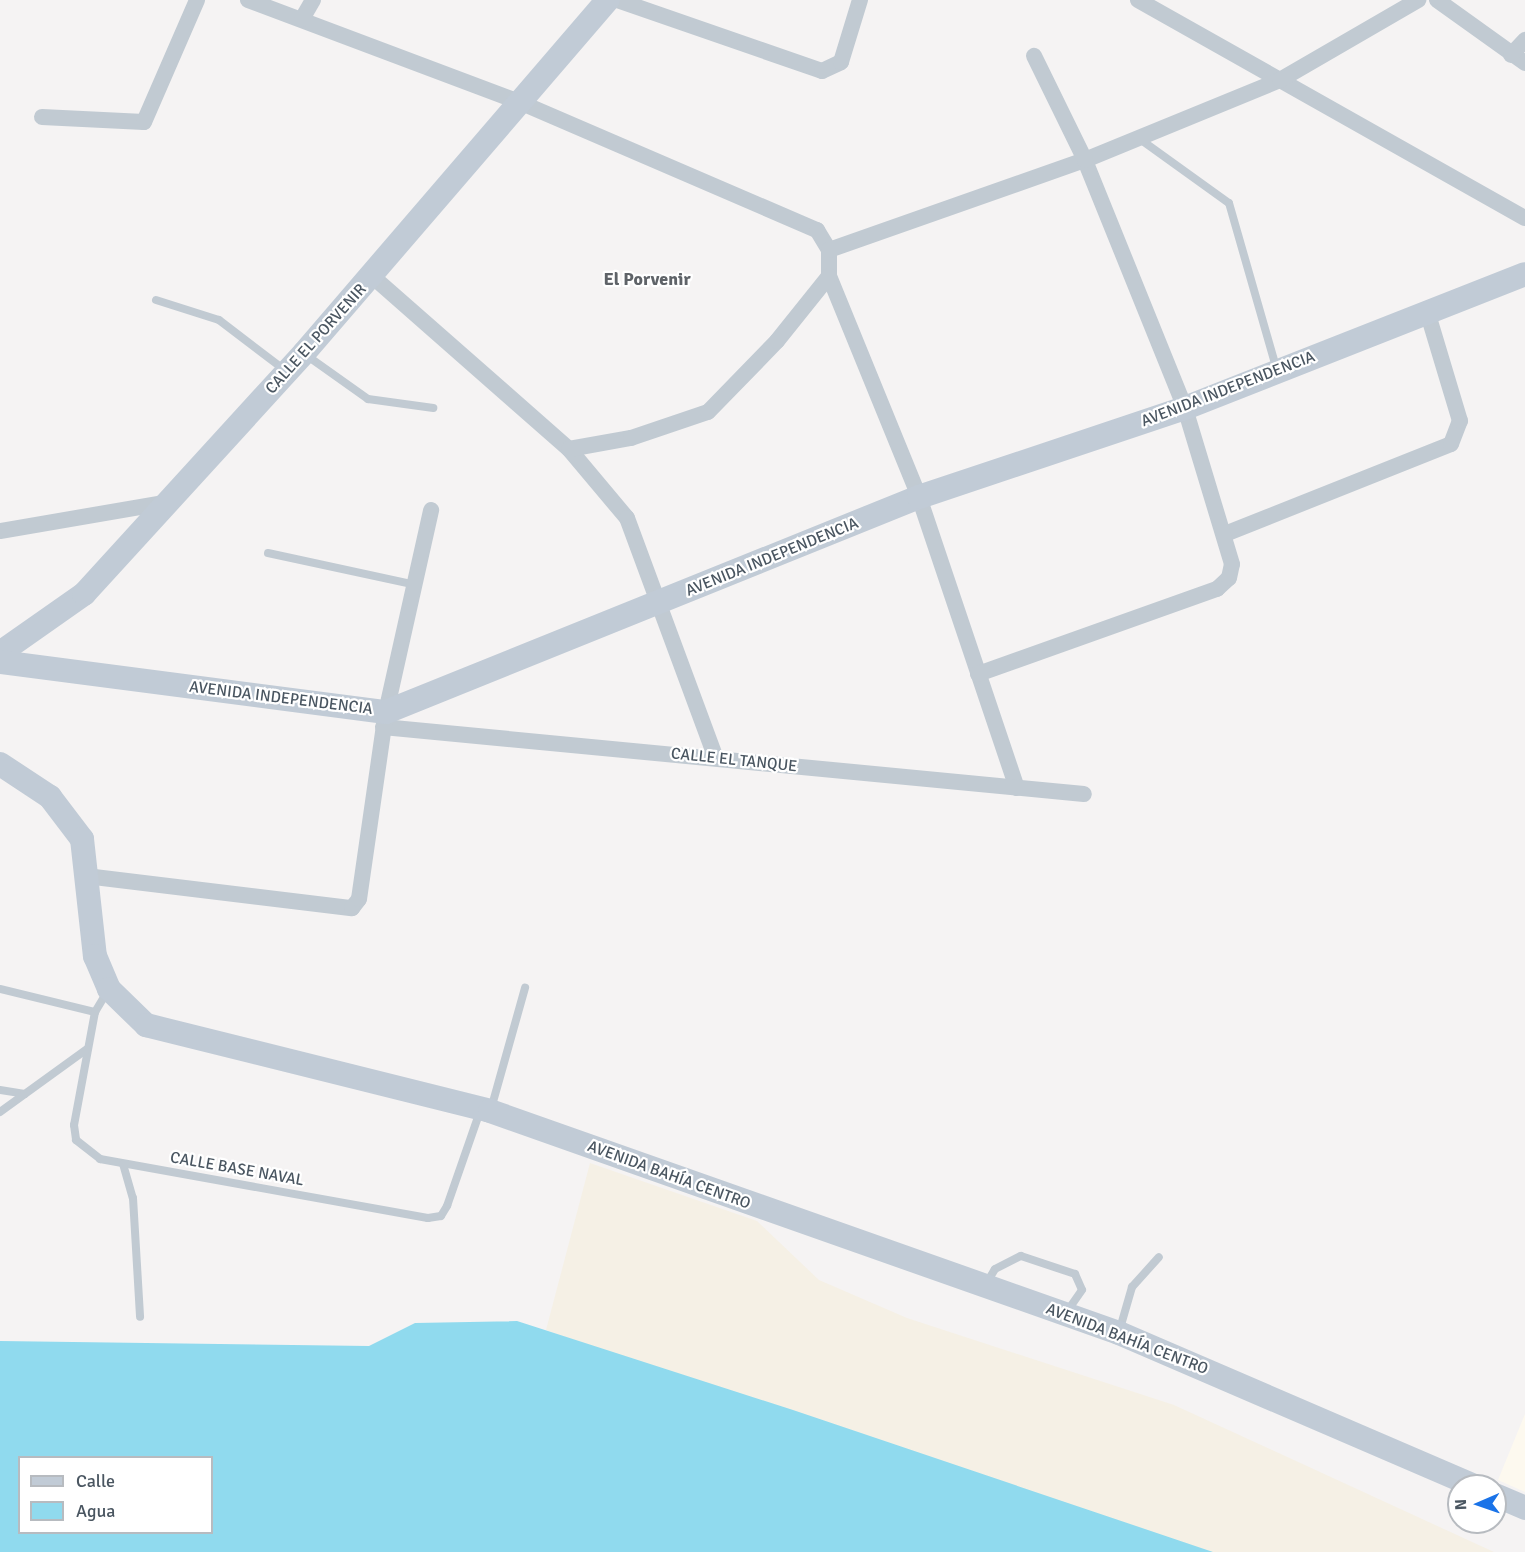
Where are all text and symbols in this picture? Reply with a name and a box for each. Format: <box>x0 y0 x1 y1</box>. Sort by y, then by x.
district label: El Porvenir <box>603 268 691 290</box>
street label: CALLE EL PORVENIR <box>262 280 370 398</box>
street label: AVENIDA INDEPENDENCIA <box>1138 347 1318 431</box>
street label: AVENIDA INDEPENDENCIA <box>683 514 861 600</box>
street label: AVENIDA INDEPENDENCIA <box>188 677 374 719</box>
street label: CALLE EL TANQUE <box>670 744 798 776</box>
street label: AVENIDA BAHÍA CENTRO <box>585 1137 753 1213</box>
street label: CALLE BASE NAVAL <box>169 1148 305 1190</box>
street label: AVENIDA BAHÍA CENTRO <box>1043 1299 1211 1379</box>
legend <box>18 1456 213 1534</box>
text: Calle <box>76 1470 115 1492</box>
north arrow <box>1447 1474 1507 1534</box>
text: N <box>1451 1499 1471 1510</box>
text: Agua <box>76 1500 115 1522</box>

